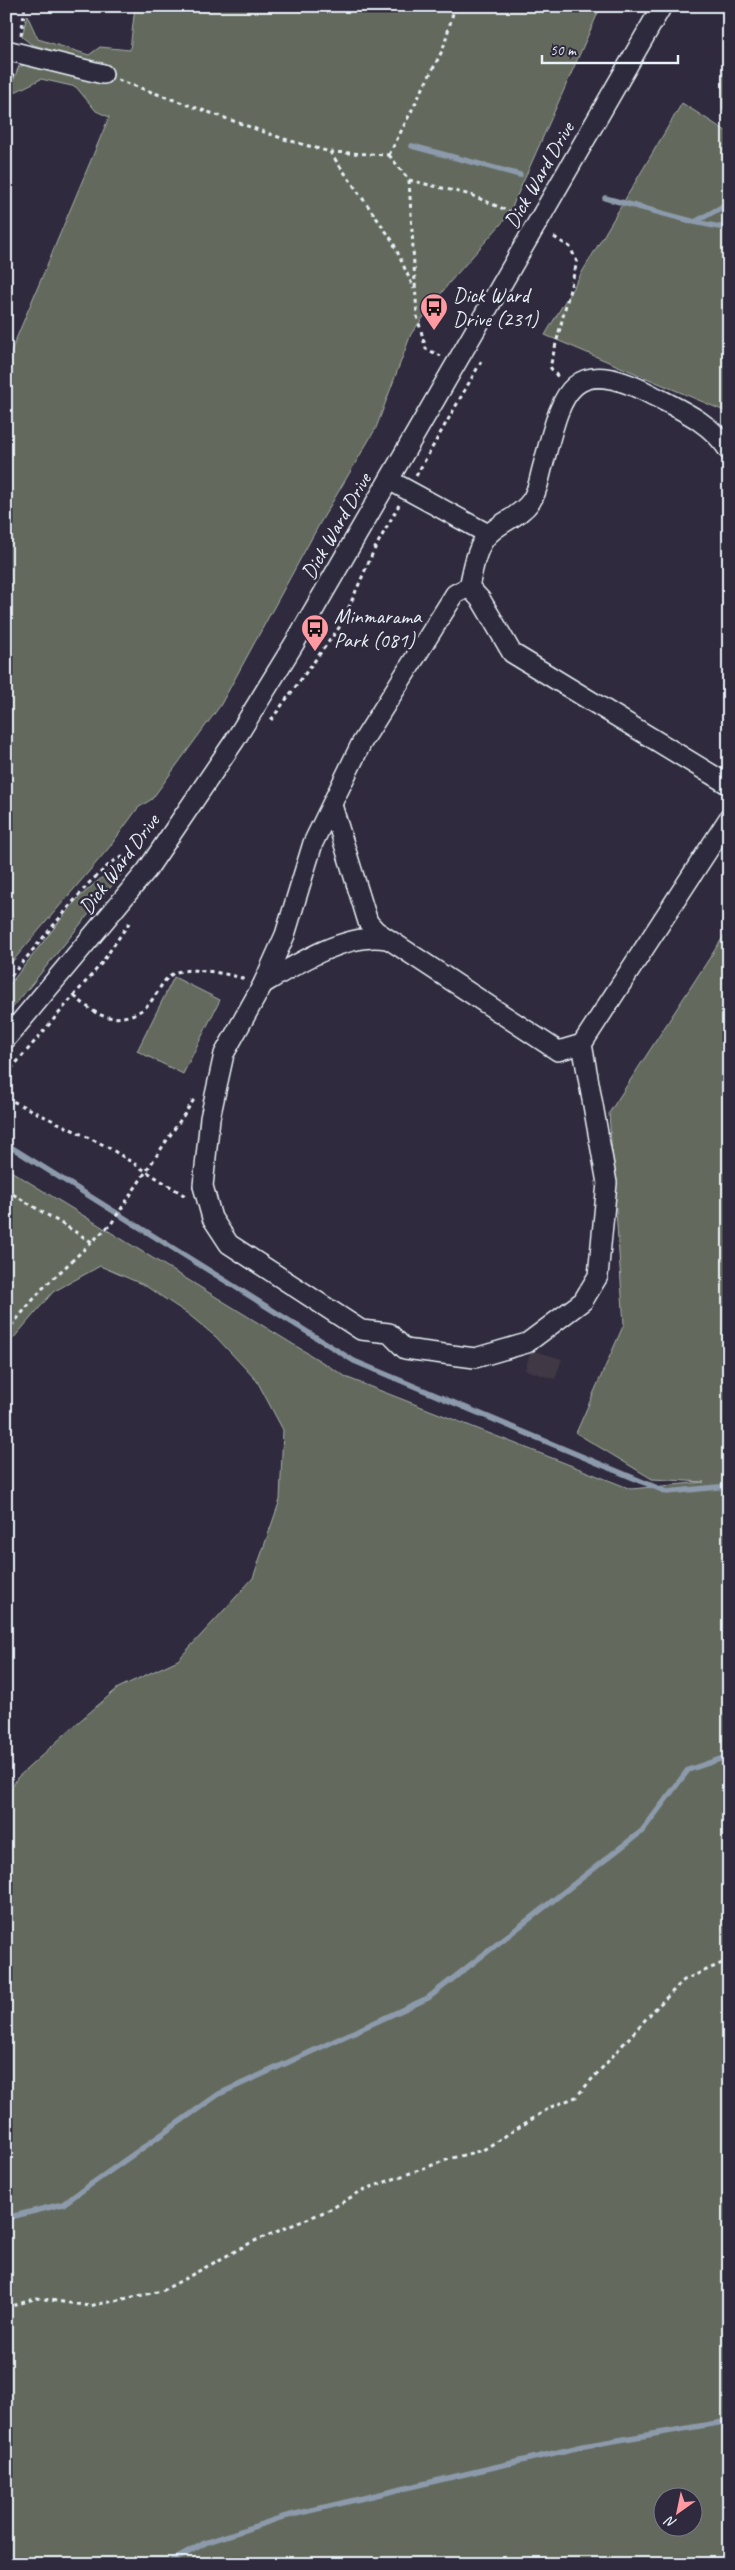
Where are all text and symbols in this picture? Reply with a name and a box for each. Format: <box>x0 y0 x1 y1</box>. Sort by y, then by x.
scale bar <box>542 32 679 64</box>
text: 50 m <box>550 41 577 60</box>
street label: Dick Ward Drive <box>498 115 581 233</box>
place label: Dick Ward Drive (231) <box>453 282 539 332</box>
bus stop icon: Dick Ward Drive (231) <box>419 292 449 331</box>
street label: Dick Ward Drive <box>295 466 378 584</box>
place label: Minmarama Park (081) <box>334 603 423 653</box>
bus stop icon: Minmarama Park (081) <box>300 613 330 652</box>
street label: Dick Ward Drive <box>73 807 166 919</box>
north arrow <box>652 2488 702 2538</box>
text: N <box>661 2512 679 2532</box>

